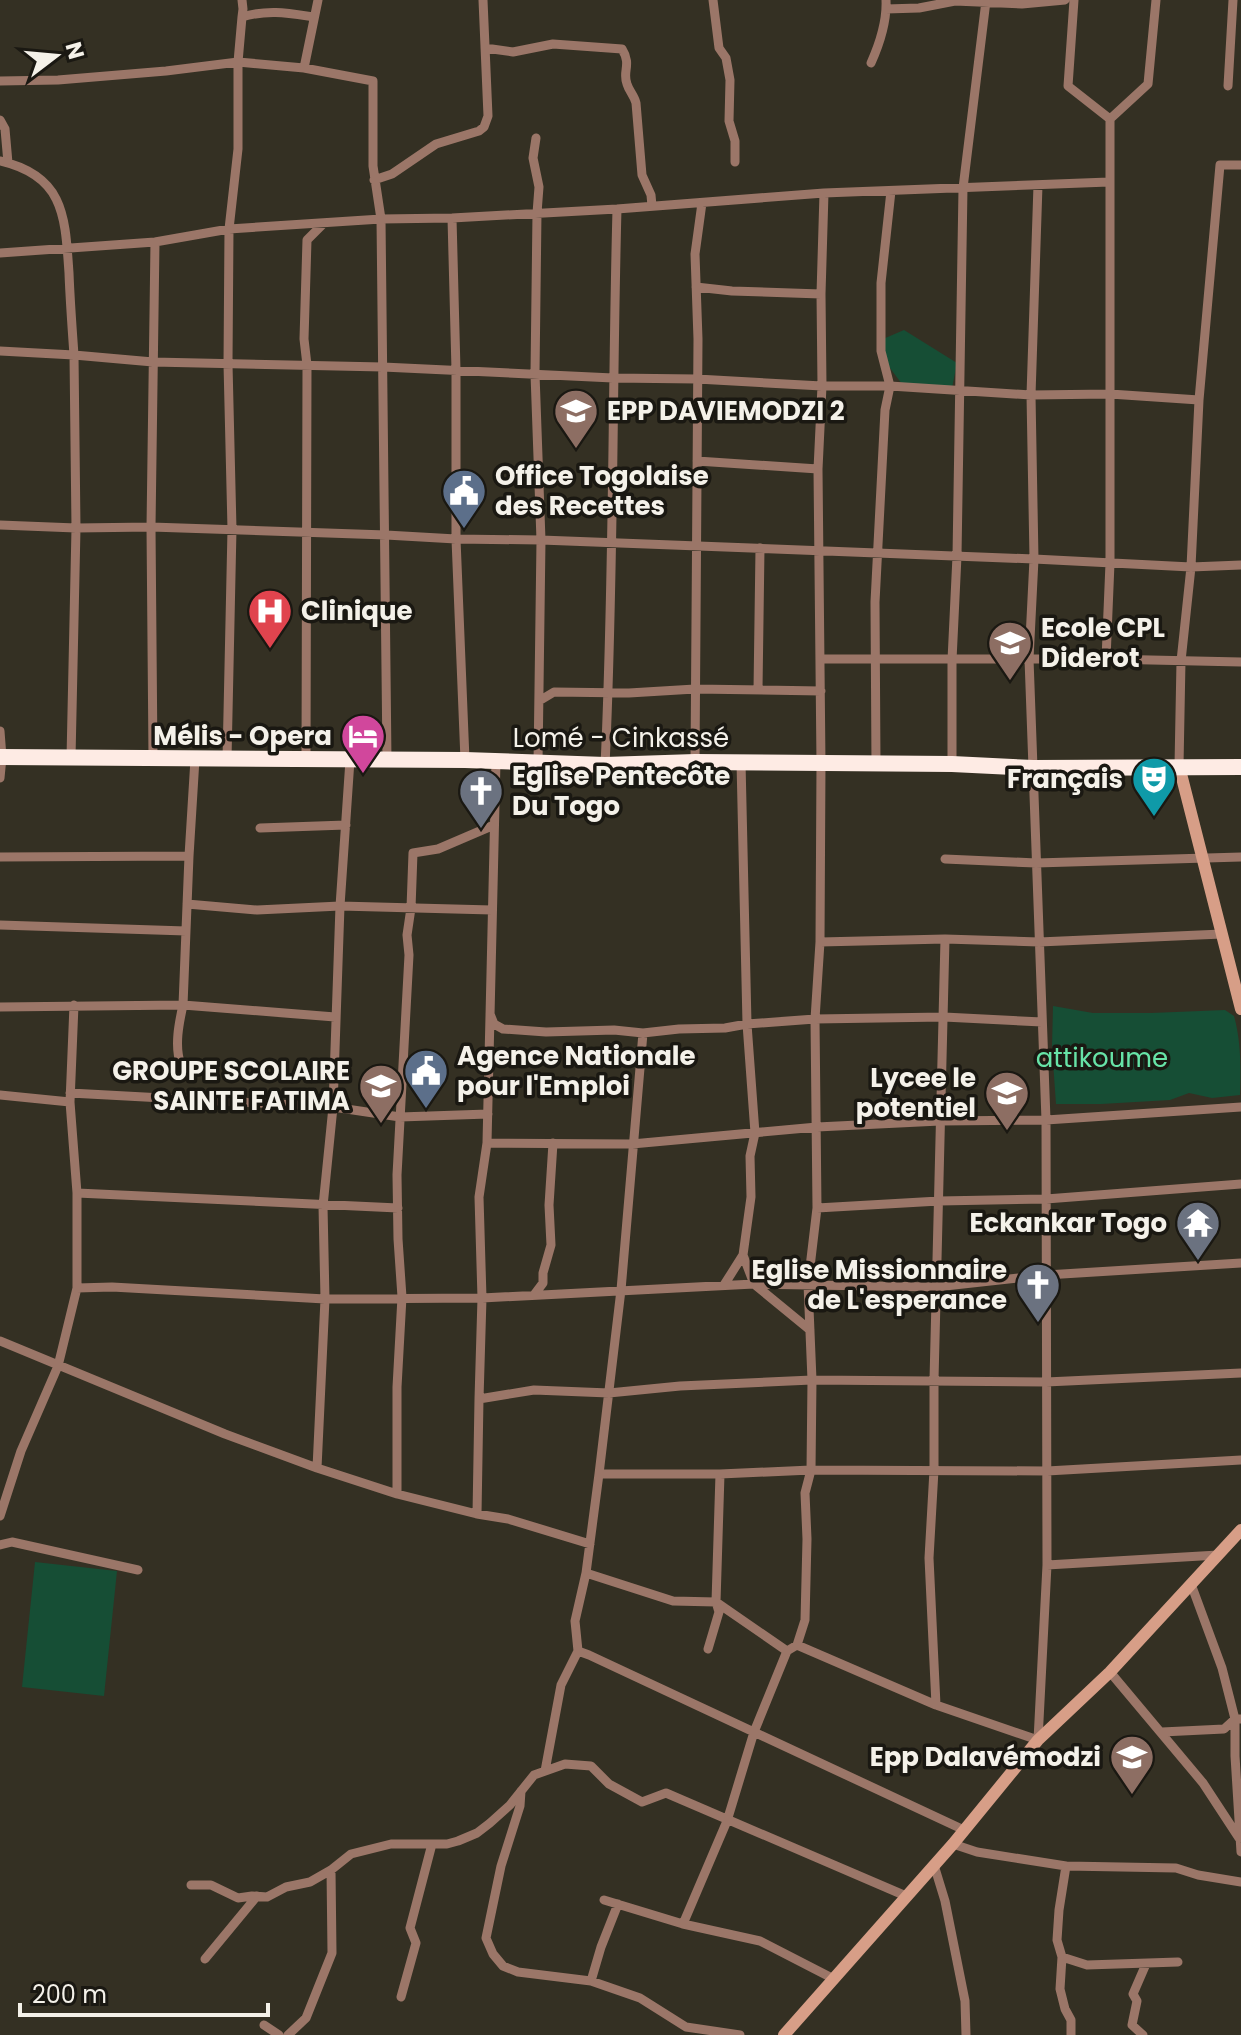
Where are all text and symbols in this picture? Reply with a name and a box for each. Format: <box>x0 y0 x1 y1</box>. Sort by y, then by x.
north arrow <box>16 16 96 96</box>
text: N <box>58 38 92 63</box>
school or university icon: EPP DAVIEMODZI 2 <box>552 387 600 450</box>
place label: EPP DAVIEMODZI 2 <box>607 393 845 429</box>
place label: Office Togolaise des Recettes <box>495 458 709 524</box>
public building icon: Office Togolaise des Recettes <box>440 467 488 530</box>
hospital icon: Clinique <box>246 587 294 650</box>
place label: Clinique <box>301 593 413 629</box>
place label: Ecole CPL Diderot <box>1041 610 1165 676</box>
school or university icon: Ecole CPL Diderot <box>986 619 1034 682</box>
hotel icon: Mélis - Opera <box>339 712 387 775</box>
place label: Mélis - Opera <box>153 718 332 754</box>
street label: Lomé - Cinkassé <box>513 720 729 756</box>
theatre icon: Français <box>1130 755 1178 818</box>
place label: Eglise Pentecôte Du Togo <box>512 758 730 824</box>
place label: Français <box>1007 761 1123 797</box>
church icon: Eglise Pentecôte Du Togo <box>457 767 505 830</box>
place label: Agence Nationale pour l'Emploi <box>457 1038 695 1104</box>
park label: attikoume <box>1036 1040 1168 1076</box>
public building icon: Agence Nationale pour l'Emploi <box>402 1047 450 1110</box>
place label: GROUPE SCOLAIRE SAINTE FATIMA <box>112 1053 350 1119</box>
place label: Lycee le potentiel <box>856 1060 976 1126</box>
school or university icon: GROUPE SCOLAIRE SAINTE FATIMA <box>357 1062 405 1125</box>
school or university icon: Lycee le potentiel <box>983 1069 1031 1132</box>
temple icon: Eckankar Togo <box>1174 1199 1222 1262</box>
place label: Eckankar Togo <box>969 1205 1167 1241</box>
place label: Eglise Missionnaire de L'esperance <box>752 1252 1007 1318</box>
church icon: Eglise Missionnaire de L'esperance <box>1014 1261 1062 1324</box>
school or university icon: Epp Dalavémodzi <box>1108 1733 1156 1796</box>
place label: Epp Dalavémodzi <box>870 1739 1101 1775</box>
scale bar <box>20 1967 268 2017</box>
text: 200 m <box>32 1978 107 2011</box>

